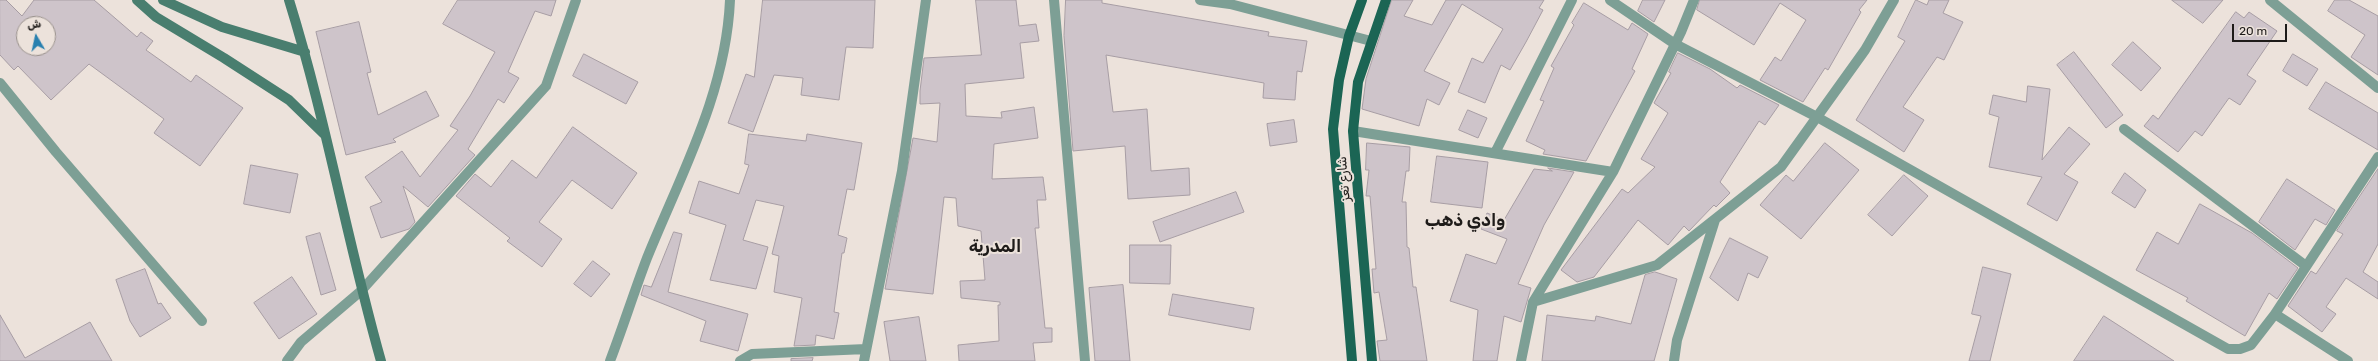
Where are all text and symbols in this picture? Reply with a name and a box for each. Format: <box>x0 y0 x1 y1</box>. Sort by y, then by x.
north arrow <box>16 16 56 56</box>
scale bar <box>2234 16 2289 42</box>
text: ش <box>26 17 42 32</box>
text: 20 m <box>2239 24 2267 38</box>
street label: شارع تعز <box>1334 156 1354 202</box>
district label: وادي ذهب <box>1425 211 1505 231</box>
district label: المدرية <box>969 237 1021 257</box>

